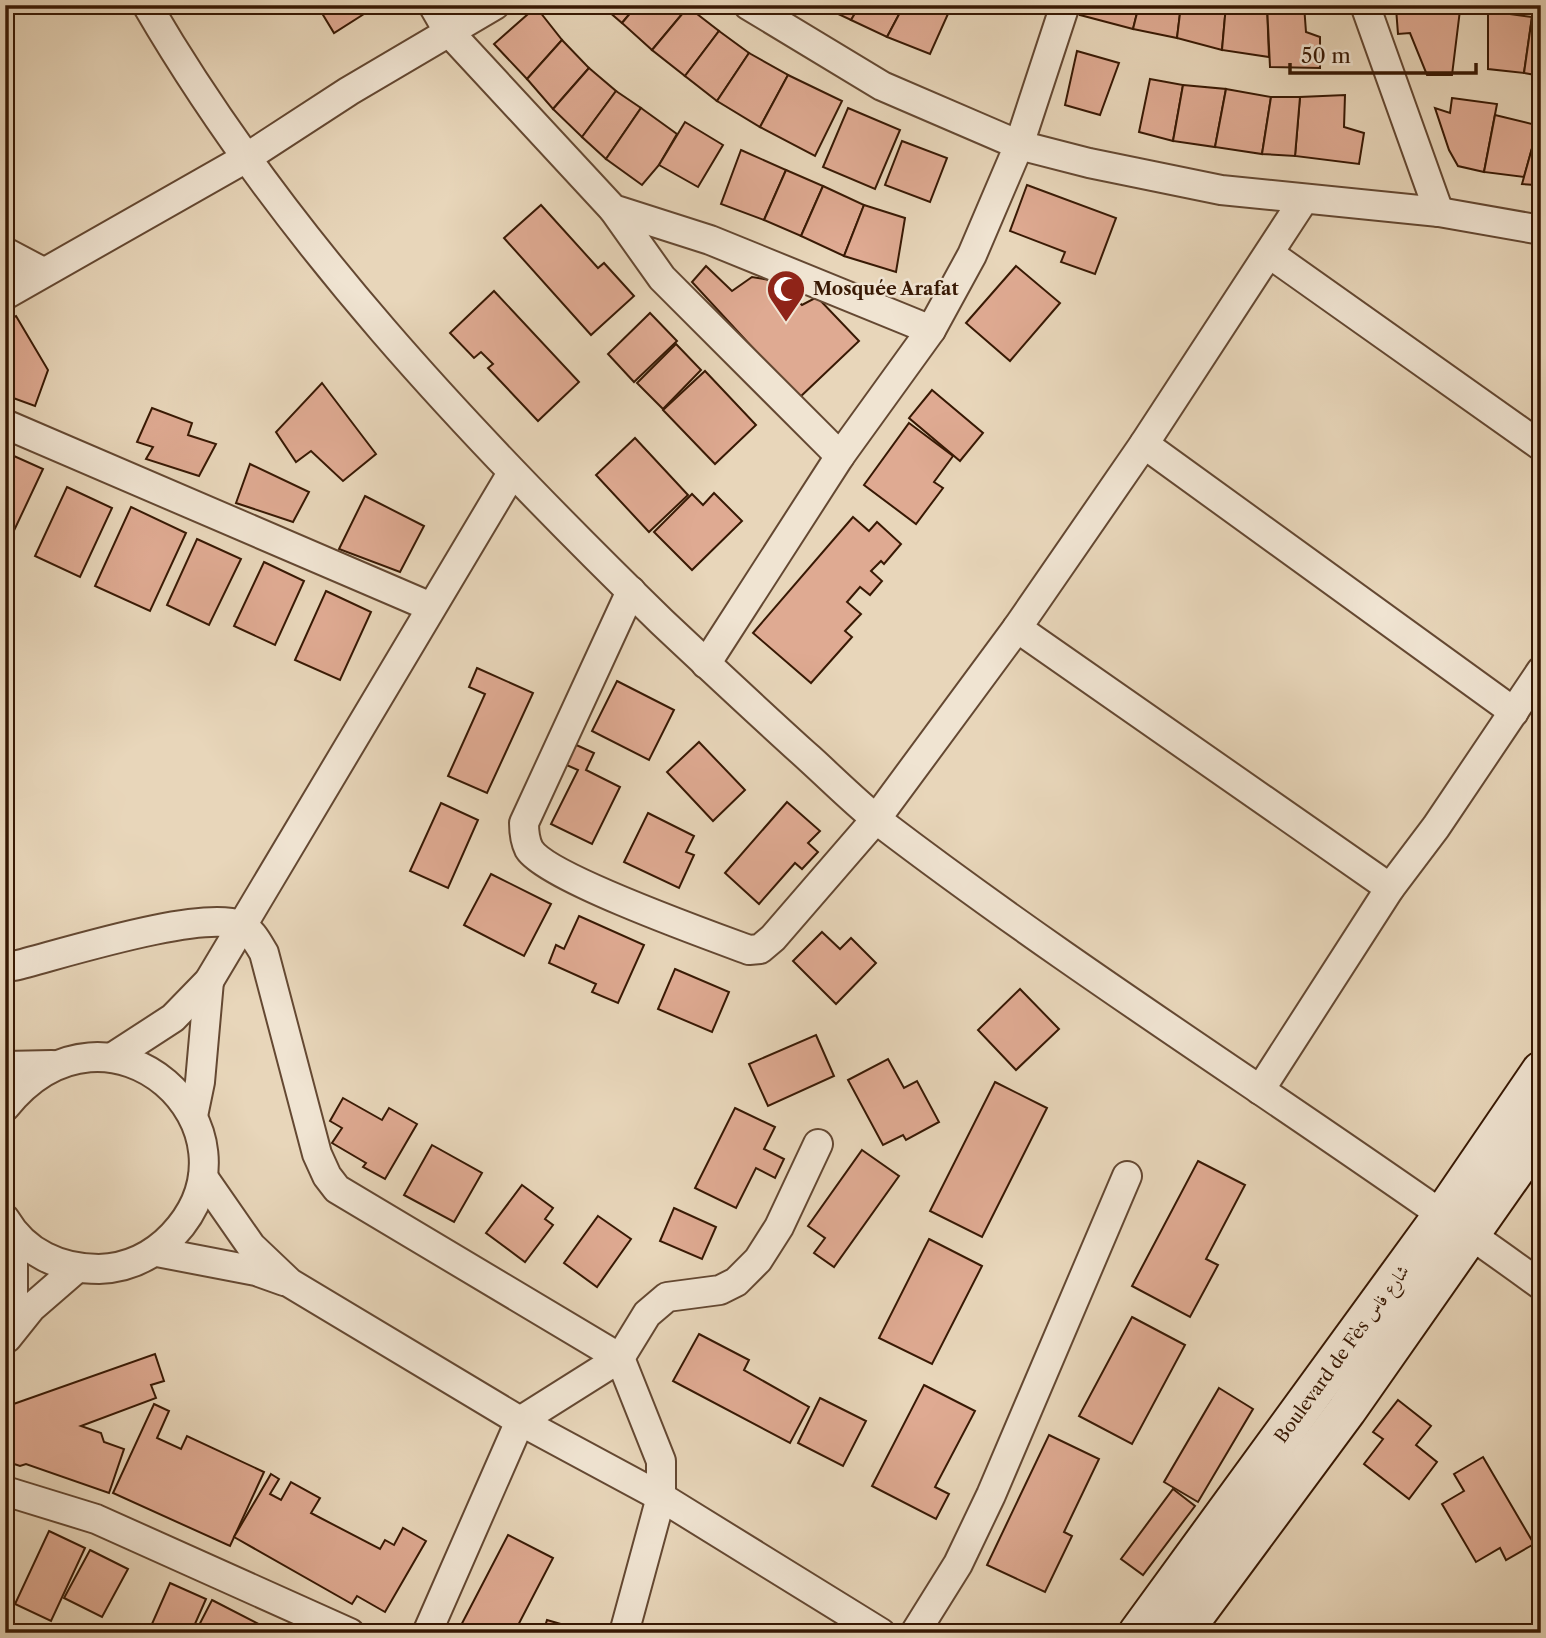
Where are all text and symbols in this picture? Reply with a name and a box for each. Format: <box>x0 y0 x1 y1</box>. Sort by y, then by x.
scale bar <box>1290 32 1476 76</box>
text: 50 m <box>1301 43 1351 68</box>
mosque icon: Mosquée Arafat <box>765 268 807 323</box>
place label: Mosquée Arafat <box>813 278 959 300</box>
street label: Boulevard de Fès شارع فاس <box>1270 1261 1417 1450</box>

